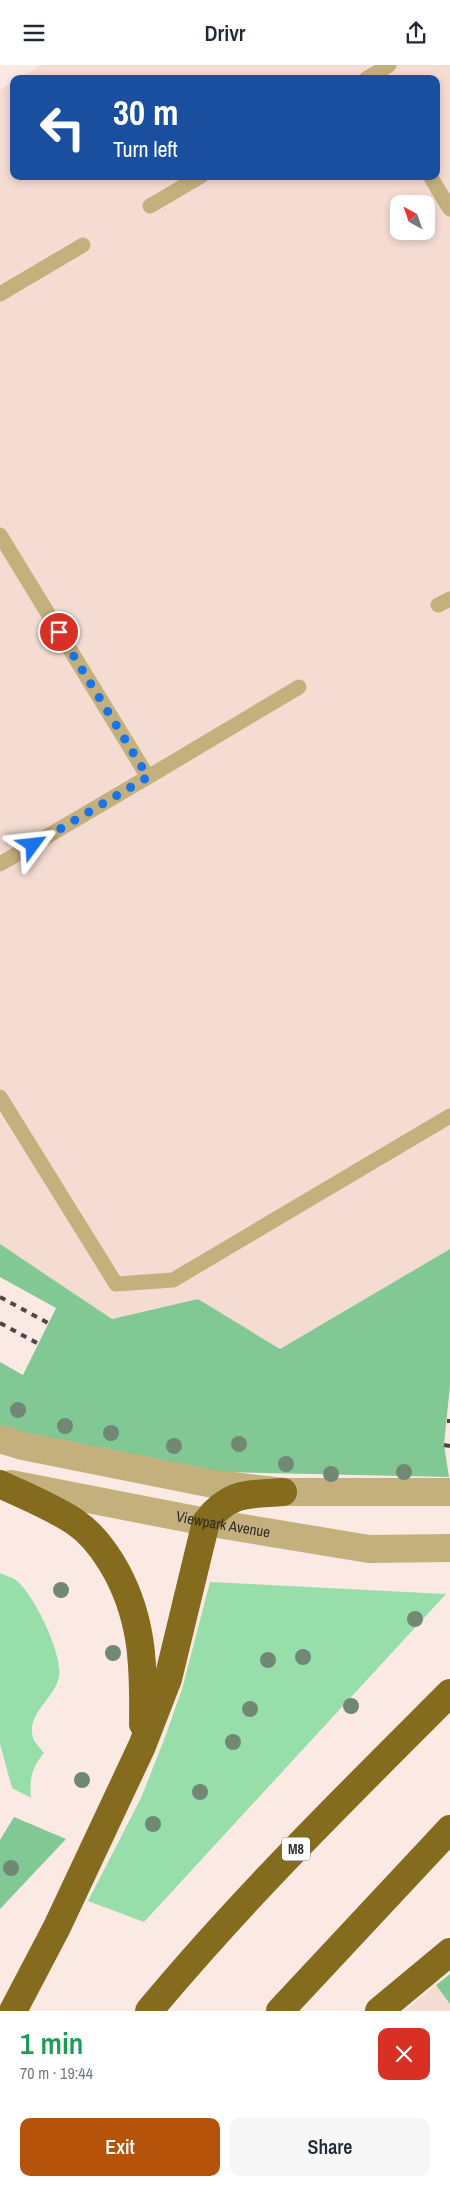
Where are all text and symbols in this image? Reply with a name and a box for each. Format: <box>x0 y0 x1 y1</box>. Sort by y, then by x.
text: Drivr <box>204 18 246 48</box>
icon: menu <box>20 19 48 47</box>
icon: share <box>402 19 430 47</box>
text: 30 m <box>113 89 178 136</box>
icon: left <box>30 95 95 160</box>
text: Turn left <box>113 134 178 164</box>
north arrow <box>390 195 435 240</box>
map controls <box>390 195 435 240</box>
pin <box>38 611 80 653</box>
icon: arrive <box>45 618 73 646</box>
position arrow <box>6 818 58 870</box>
street label: Viewpark Avenue <box>174 1505 272 1543</box>
road number: M8 <box>282 1837 310 1861</box>
text: 1 min <box>20 2023 83 2063</box>
button: close <box>378 2028 430 2080</box>
text: 70 m · 19:44 <box>20 2062 93 2084</box>
button: Exit <box>20 2118 220 2176</box>
button: Share <box>230 2118 430 2176</box>

